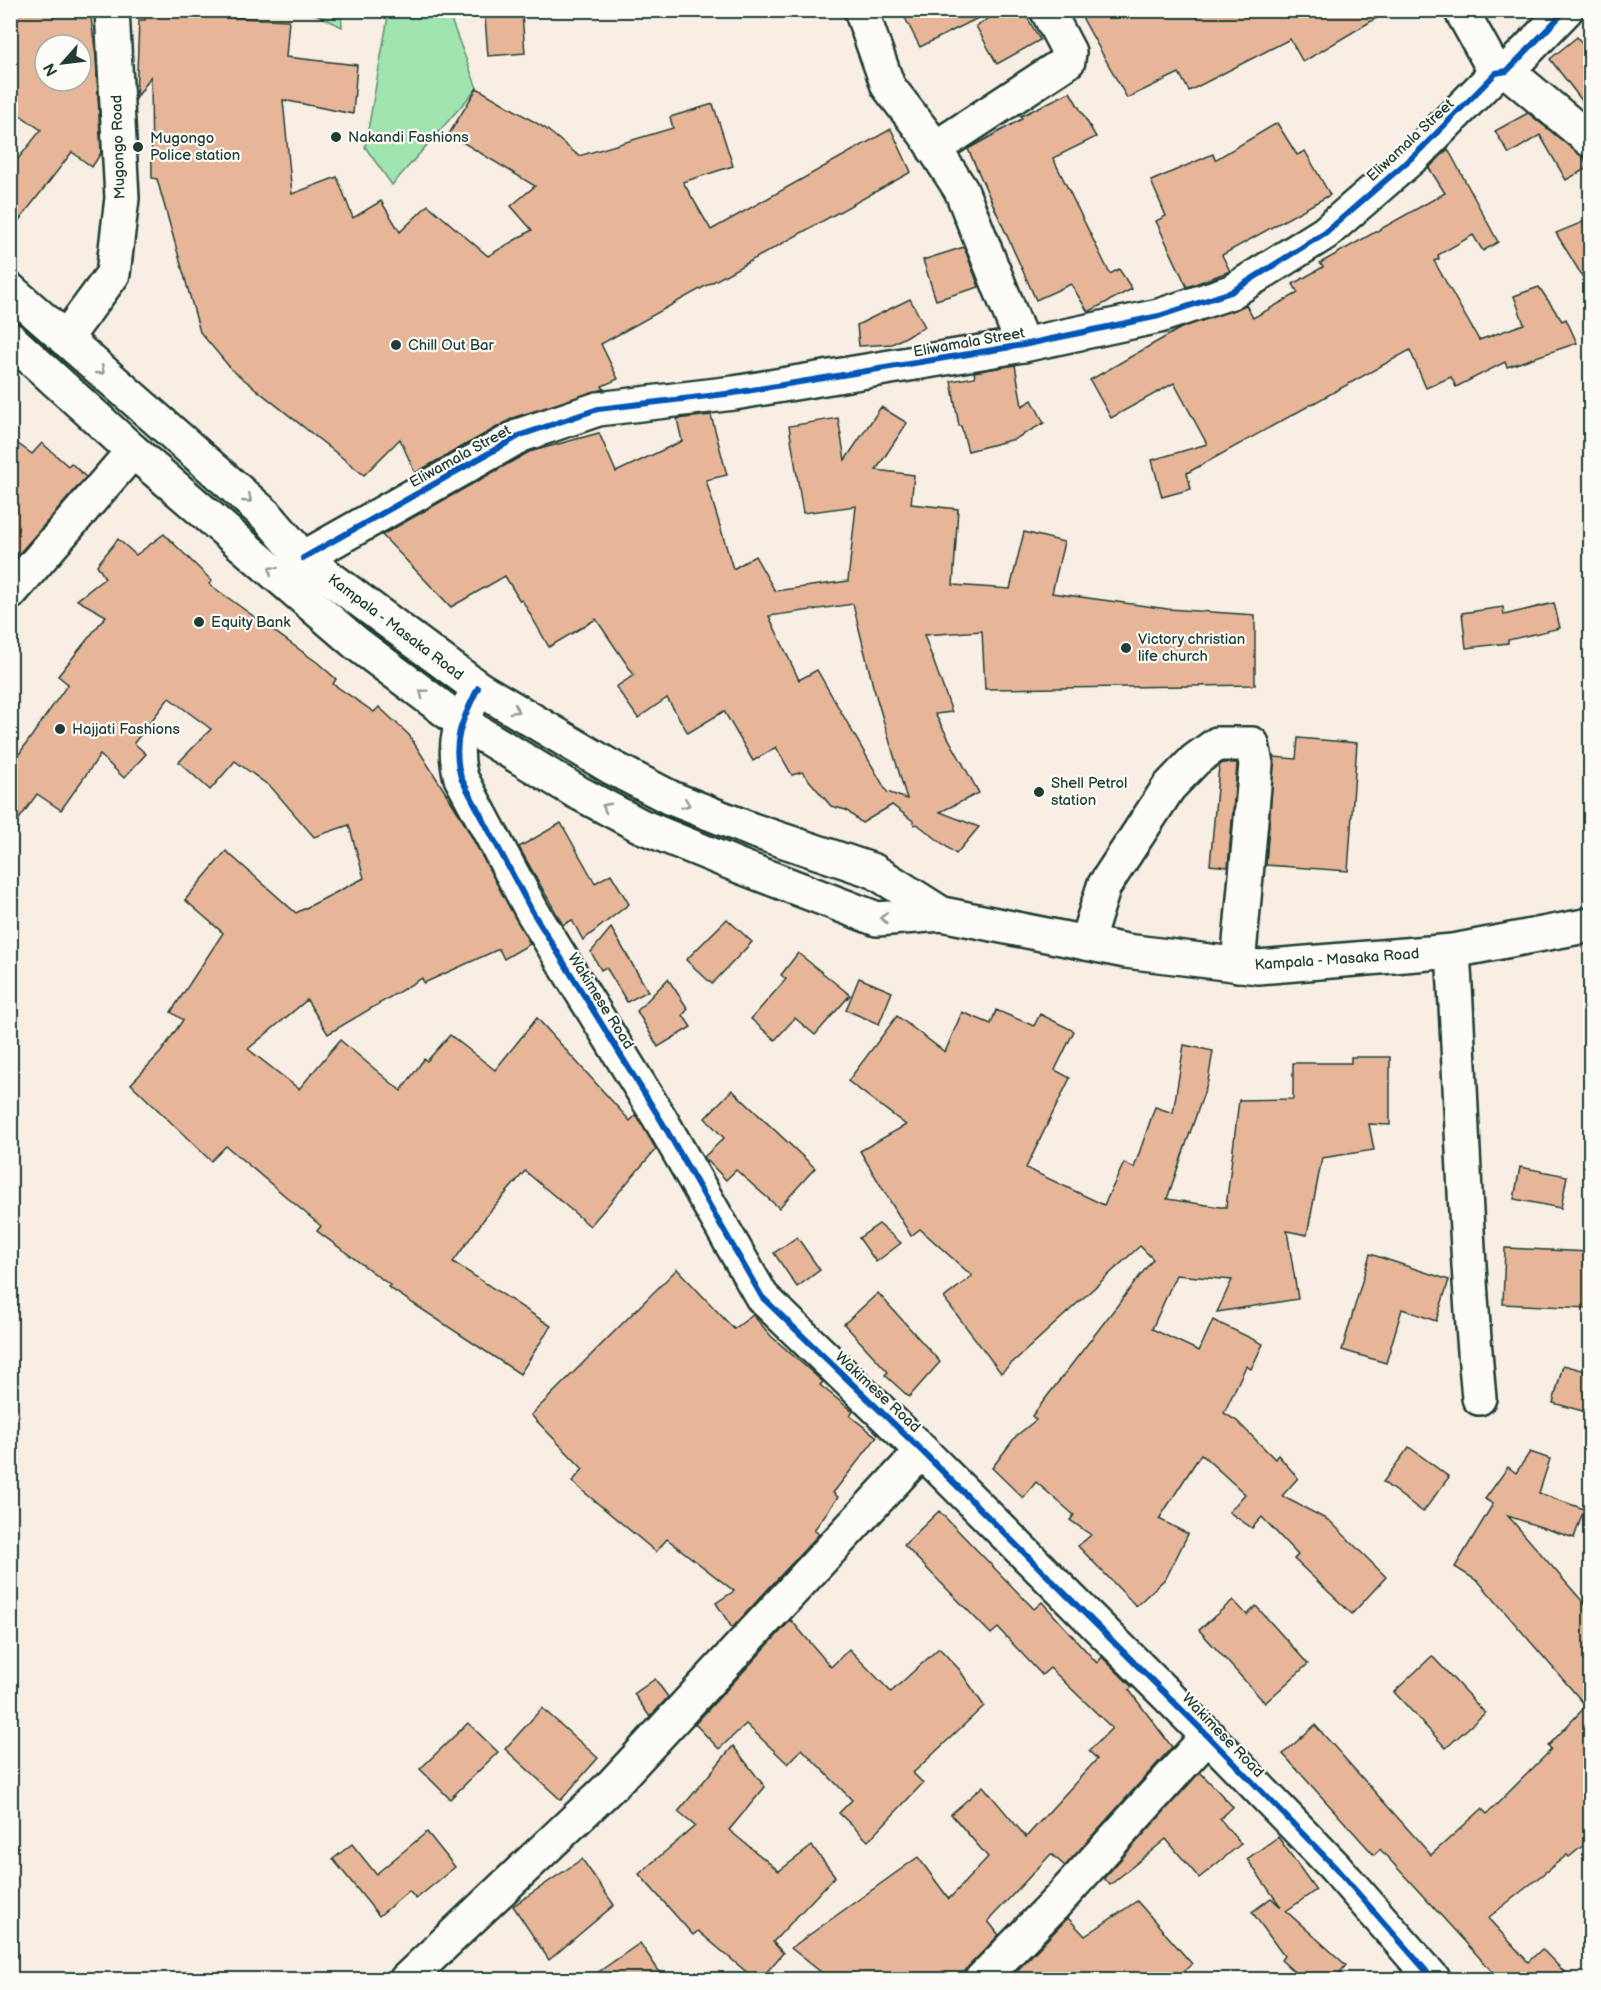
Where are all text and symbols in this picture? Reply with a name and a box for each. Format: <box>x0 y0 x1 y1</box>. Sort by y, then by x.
north arrow <box>33 33 93 93</box>
text: N <box>40 60 62 79</box>
street label: Mugongo Road <box>107 94 130 200</box>
street label: Eliwamala Street <box>1363 95 1458 186</box>
place label: Nakandi Fashions <box>348 128 469 147</box>
place label: Mugongo Police station <box>150 129 240 165</box>
marker: Nakandi Fashions <box>329 130 343 144</box>
marker: Mugongo Police station <box>131 140 145 154</box>
street label: Eliwamala Street <box>912 323 1027 362</box>
place label: Chill Out Bar <box>408 336 494 355</box>
marker: Chill Out Bar <box>389 338 403 352</box>
one-way arrow <box>94 364 105 375</box>
street label: Eliwamala Street <box>406 421 514 492</box>
one-way arrow <box>241 492 252 503</box>
one-way arrow <box>268 566 279 577</box>
street label: Kampala - Masaka Road <box>324 570 467 685</box>
place label: Equity Bank <box>211 613 291 632</box>
marker: Equity Bank <box>192 615 206 629</box>
place label: Victory christian life church <box>1138 630 1245 666</box>
marker: Victory christian life church <box>1119 641 1133 655</box>
one-way arrow <box>418 690 429 701</box>
one-way arrow <box>509 703 519 715</box>
place label: Hajjati Fashions <box>72 720 180 739</box>
marker: Hajjati Fashions <box>53 722 67 736</box>
place label: Shell Petrol station <box>1051 774 1127 810</box>
marker: Shell Petrol station <box>1032 785 1046 799</box>
one-way arrow <box>680 797 691 809</box>
one-way arrow <box>602 803 612 814</box>
one-way arrow <box>879 912 888 924</box>
street label: Kampala - Masaka Road <box>1254 944 1420 975</box>
street label: Wakimese Road <box>563 950 638 1053</box>
street label: Wakimese Road <box>831 1348 924 1437</box>
street label: Wakimese Road <box>1178 1689 1268 1782</box>

